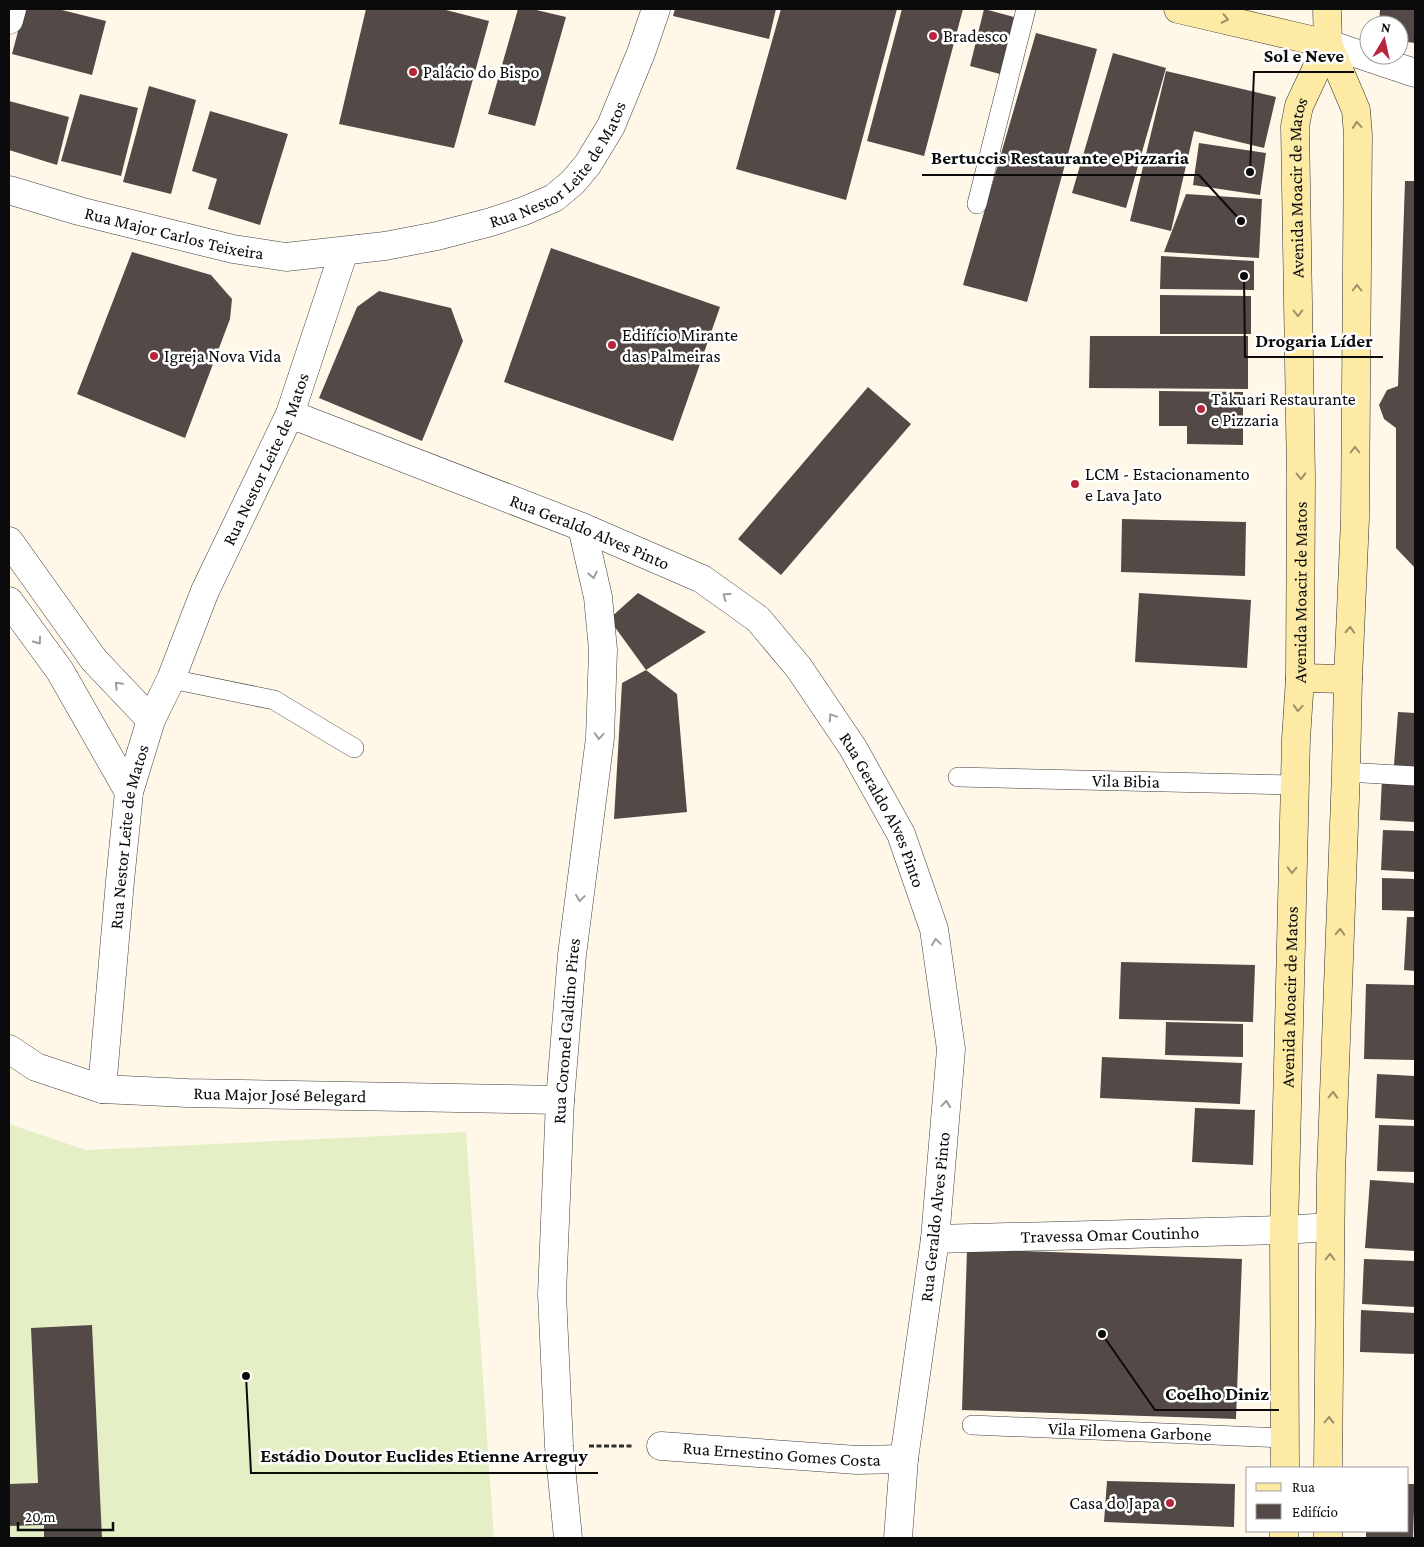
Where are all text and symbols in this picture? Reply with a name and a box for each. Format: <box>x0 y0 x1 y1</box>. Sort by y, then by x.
one-way arrow <box>1221 13 1230 24</box>
north arrow <box>1359 15 1409 65</box>
text: N <box>1380 19 1392 36</box>
place label: Bradesco <box>943 26 1008 46</box>
marker: Bradesco <box>927 30 939 42</box>
callout: Sol e Neve <box>1254 38 1354 72</box>
text: Sol e Neve <box>1264 45 1344 66</box>
place label: Palácio do Bispo <box>423 62 539 82</box>
marker: Palácio do Bispo <box>407 66 419 78</box>
street label: Avenida Moacir de Matos <box>1285 94 1312 278</box>
street label: Rua Nestor Leite de Matos <box>487 98 630 232</box>
one-way arrow <box>1352 121 1363 129</box>
callout: Bertuccis Restaurante e Pizzaria <box>922 141 1199 175</box>
text: Bertuccis Restaurante e Pizzaria <box>931 147 1190 168</box>
street label: Rua Major Carlos Teixeira <box>83 203 265 264</box>
one-way arrow <box>1351 283 1362 291</box>
one-way arrow <box>1293 310 1303 317</box>
callout: Drogaria Líder <box>1245 323 1383 357</box>
place label: Edifício Mirante das Palmeiras <box>622 325 738 366</box>
text: Drogaria Líder <box>1255 330 1373 351</box>
marker: Edifício Mirante das Palmeiras <box>606 339 618 351</box>
place label: Igreja Nova Vida <box>164 346 281 367</box>
marker: Igreja Nova Vida <box>148 350 160 362</box>
street label: Rua Nestor Leite de Matos <box>219 370 313 548</box>
place label: Takuari Restaurante e Pizzaria <box>1211 389 1356 430</box>
marker: Takuari Restaurante e Pizzaria <box>1195 403 1207 415</box>
one-way arrow <box>1350 446 1360 454</box>
place label: LCM - Estacionamento e Lava Jato <box>1085 464 1250 505</box>
one-way arrow <box>1296 472 1306 480</box>
marker: LCM - Estacionamento e Lava Jato <box>1069 478 1081 490</box>
street label: Rua Geraldo Alves Pinto <box>507 490 673 574</box>
street label: Avenida Moacir de Matos <box>1290 501 1311 684</box>
one-way arrow <box>587 570 598 579</box>
one-way arrow <box>722 593 732 602</box>
one-way arrow <box>1345 626 1355 634</box>
one-way arrow <box>31 635 41 644</box>
one-way arrow <box>115 681 124 690</box>
one-way arrow <box>1292 704 1303 712</box>
one-way arrow <box>829 714 838 723</box>
street label: Rua Geraldo Alves Pinto <box>835 729 929 890</box>
one-way arrow <box>594 733 605 741</box>
street label: Rua Nestor Leite de Matos <box>106 742 153 930</box>
street label: Vila Bibia <box>1092 770 1160 792</box>
one-way arrow <box>1287 867 1298 875</box>
one-way arrow <box>575 893 585 902</box>
street label: Avenida Moacir de Matos <box>1277 906 1302 1088</box>
one-way arrow <box>1334 928 1345 936</box>
street label: Rua Coronel Galdino Pires <box>549 937 584 1124</box>
one-way arrow <box>932 938 942 947</box>
street label: Rua Major José Belegard <box>193 1083 367 1106</box>
one-way arrow <box>1328 1090 1339 1098</box>
one-way arrow <box>941 1099 952 1107</box>
street label: Rua Geraldo Alves Pinto <box>916 1131 954 1303</box>
street label: Travessa Omar Coutinho <box>1020 1222 1200 1247</box>
one-way arrow <box>1325 1253 1335 1260</box>
callout: Coelho Diniz <box>1155 1376 1279 1410</box>
text: Coelho Diniz <box>1165 1383 1269 1404</box>
one-way arrow <box>1324 1415 1334 1423</box>
street label: Vila Filomena Garbone <box>1048 1418 1212 1445</box>
street label: Rua Ernestino Gomes Costa <box>682 1438 881 1470</box>
callout: Estádio Doutor Euclides Etienne Arreguy <box>251 1439 598 1473</box>
text: Estádio Doutor Euclides Etienne Arreguy <box>260 1445 589 1466</box>
legend <box>1246 1467 1409 1532</box>
text: Rua <box>1292 1479 1315 1495</box>
place label: Casa do Japa <box>1069 1493 1160 1513</box>
marker: Casa do Japa <box>1164 1497 1176 1509</box>
scale bar <box>18 1500 112 1532</box>
text: Edifício <box>1292 1504 1338 1520</box>
text: 20 m <box>25 1509 56 1525</box>

